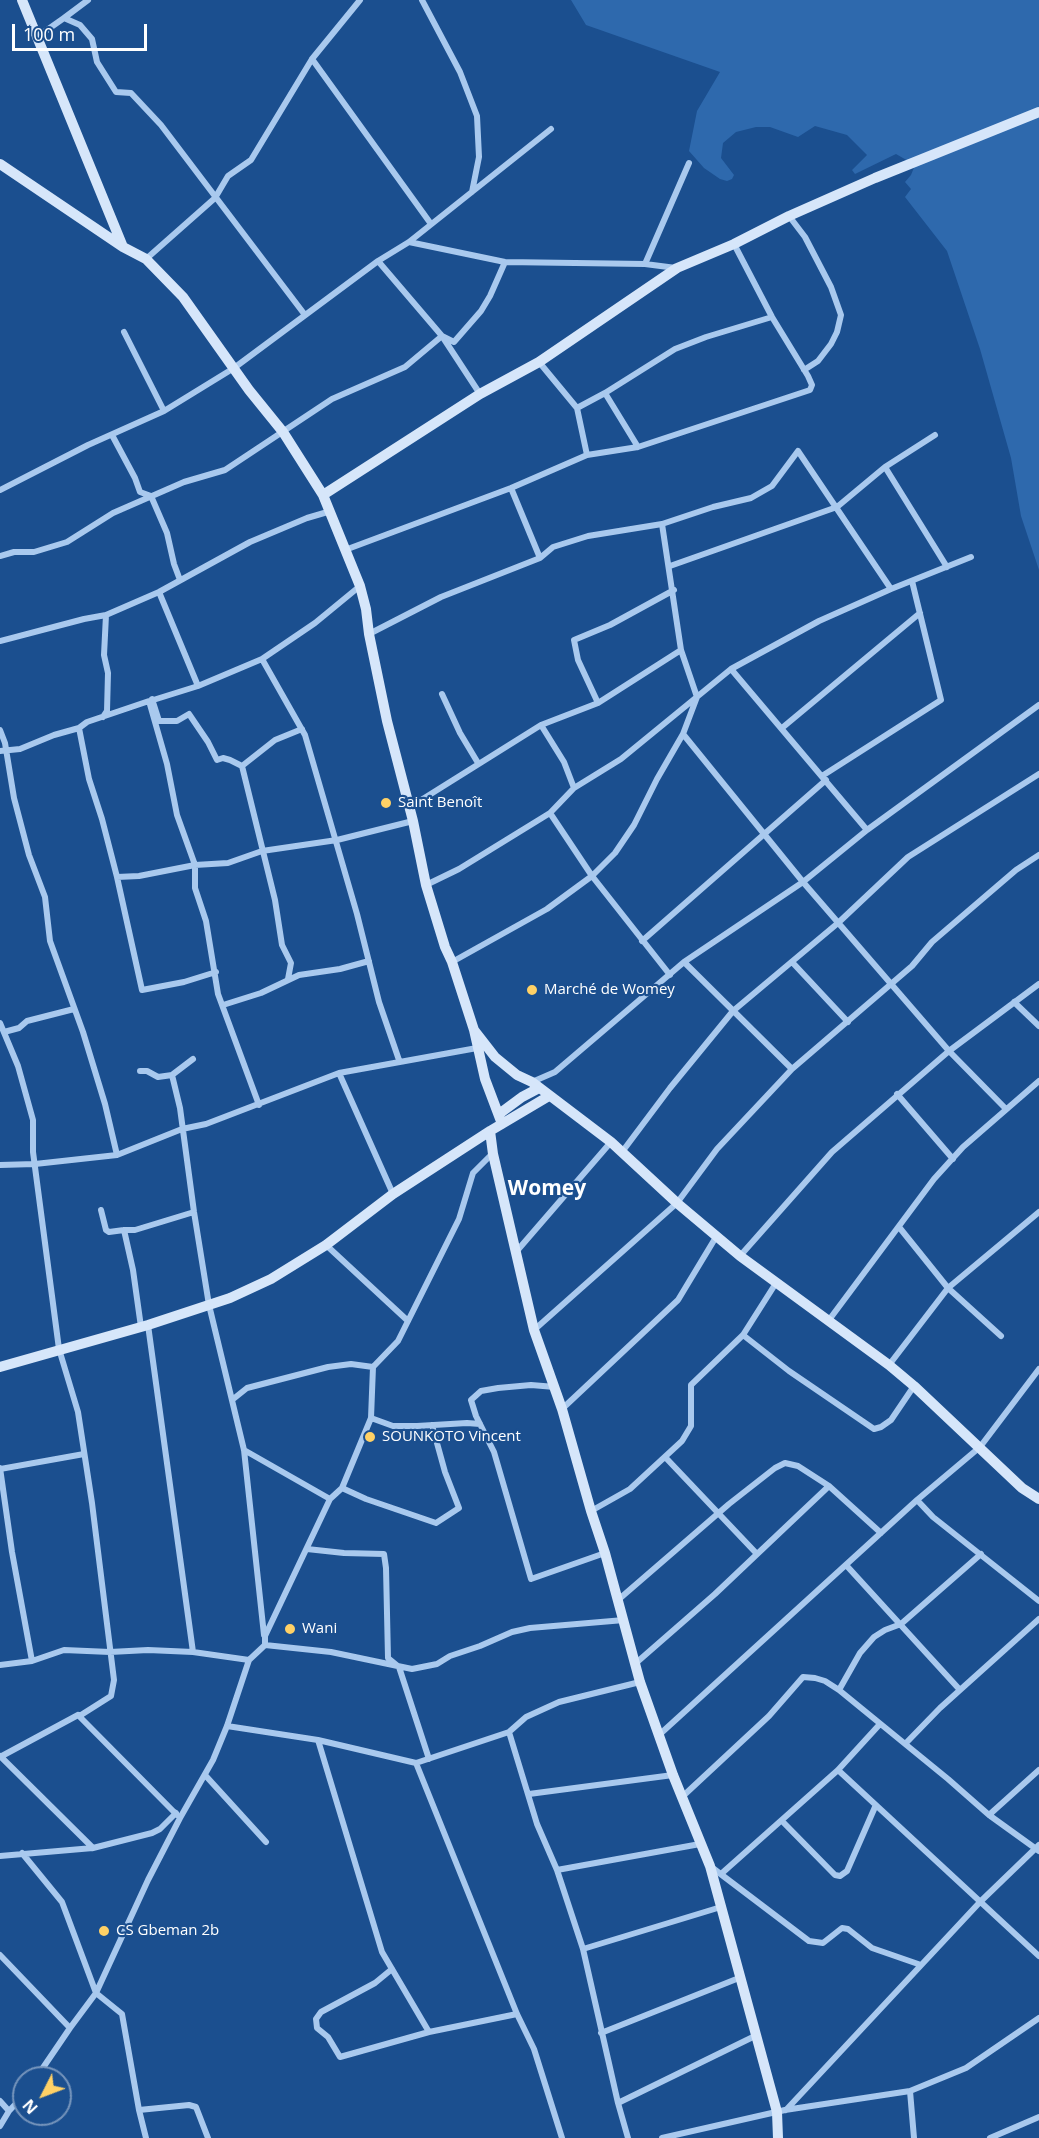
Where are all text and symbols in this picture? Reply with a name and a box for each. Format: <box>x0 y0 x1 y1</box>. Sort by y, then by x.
scale bar <box>15 12 150 50</box>
text: 100 m <box>23 22 75 46</box>
place label: Saint Benoît <box>398 794 482 812</box>
marker: Saint Benoît <box>379 796 393 810</box>
place label: Marché de Womey <box>544 981 675 999</box>
marker: Marché de Womey <box>525 983 539 997</box>
district label: Womey <box>508 1176 586 1202</box>
place label: SOUNKOTO Vincent <box>382 1428 521 1446</box>
marker: SOUNKOTO Vincent <box>363 1430 377 1444</box>
place label: Wani <box>302 1620 337 1638</box>
marker: Wani <box>283 1622 297 1636</box>
place label: CS Gbeman 2b <box>116 1922 219 1940</box>
marker: CS Gbeman 2b <box>97 1924 111 1938</box>
north arrow <box>12 2066 72 2126</box>
text: N <box>18 2095 43 2119</box>

